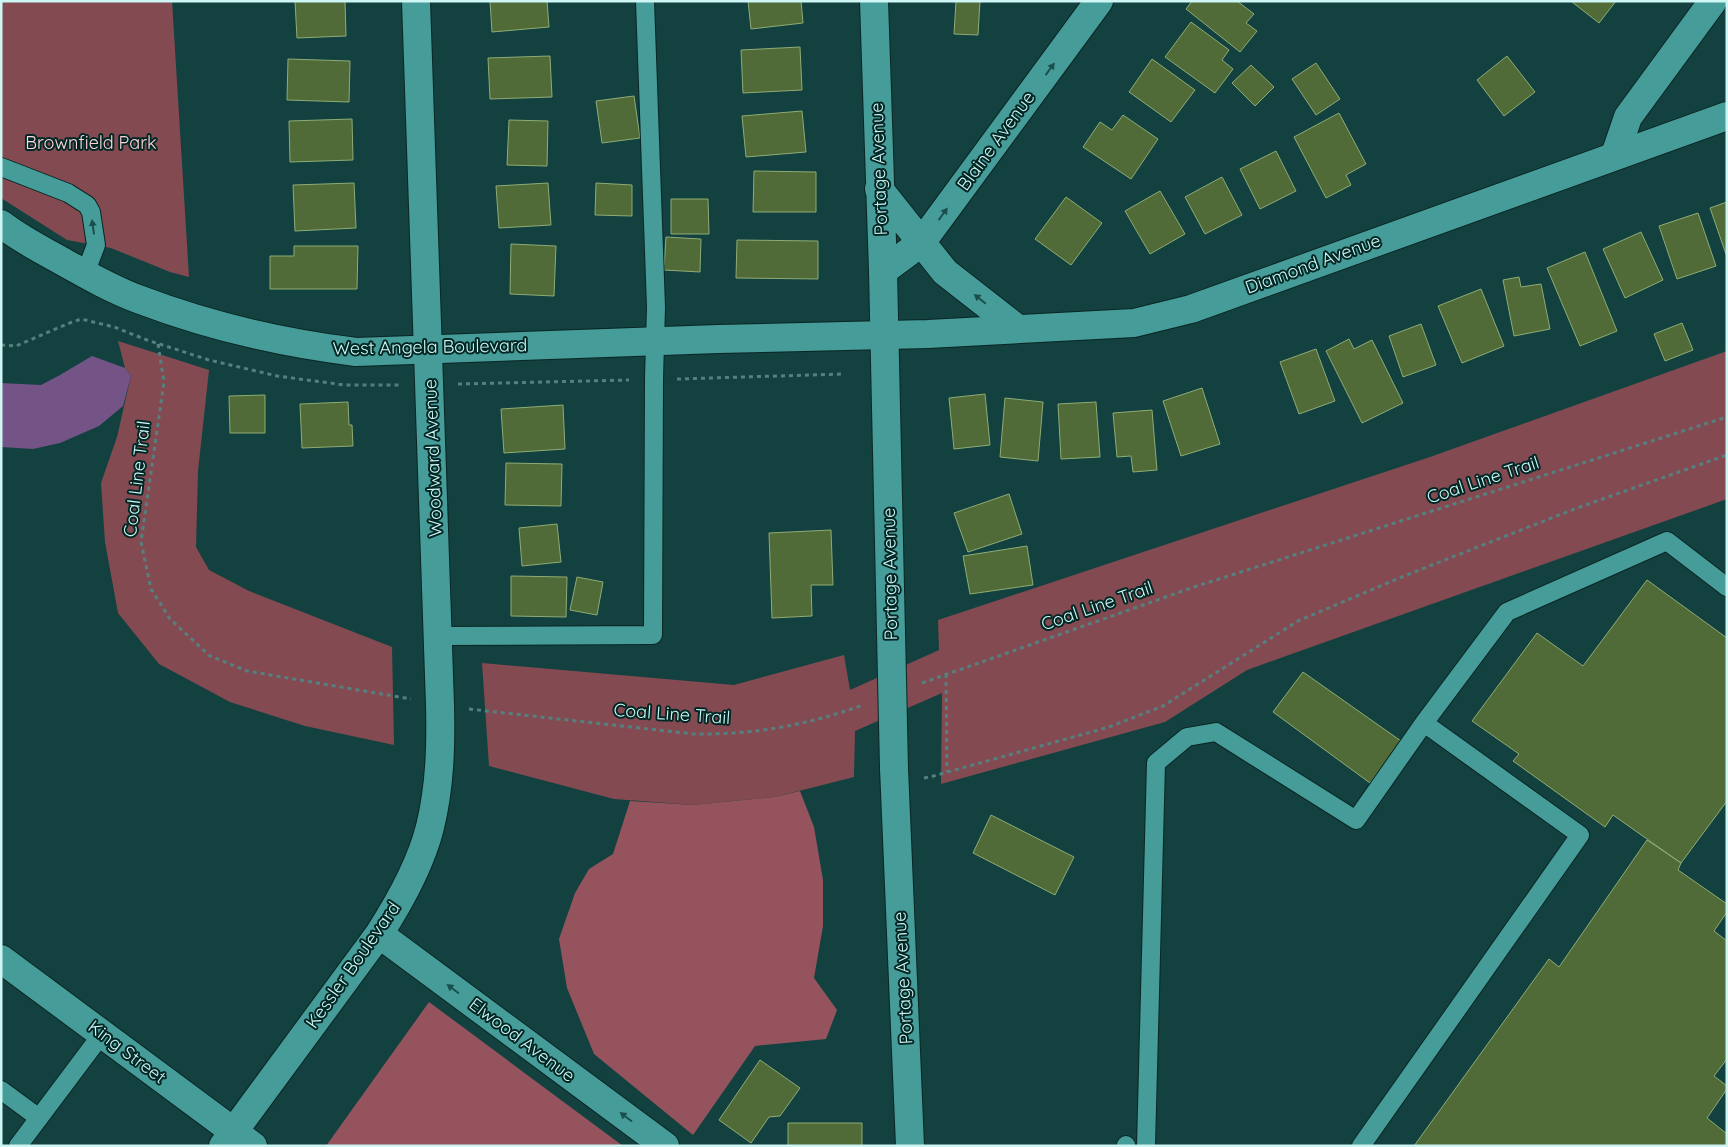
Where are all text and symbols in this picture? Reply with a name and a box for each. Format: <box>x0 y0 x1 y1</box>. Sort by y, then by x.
one-way arrow <box>1044 63 1055 76</box>
street label: Blaine Avenue <box>952 86 1039 195</box>
street label: Portage Avenue <box>865 102 892 236</box>
park label: Brownfield Park <box>25 131 157 154</box>
one-way arrow <box>938 207 948 221</box>
one-way arrow <box>89 219 97 235</box>
street label: Diamond Avenue <box>1242 228 1384 299</box>
one-way arrow <box>974 293 987 304</box>
street label: West Angela Boulevard <box>333 333 527 360</box>
street label: Woodward Avenue <box>418 379 447 537</box>
street label: Coal Line Trail <box>118 420 155 538</box>
street label: Coal Line Trail <box>1424 451 1542 509</box>
street label: Portage Avenue <box>877 507 902 641</box>
street label: Coal Line Trail <box>1038 576 1156 635</box>
street label: Coal Line Trail <box>613 698 731 729</box>
street label: Kessler Boulevard <box>300 897 405 1033</box>
street label: Portage Avenue <box>888 911 917 1045</box>
one-way arrow <box>446 984 460 994</box>
street label: Elwood Avenue <box>465 992 580 1087</box>
street label: King Street <box>84 1015 171 1088</box>
one-way arrow <box>619 1112 633 1122</box>

